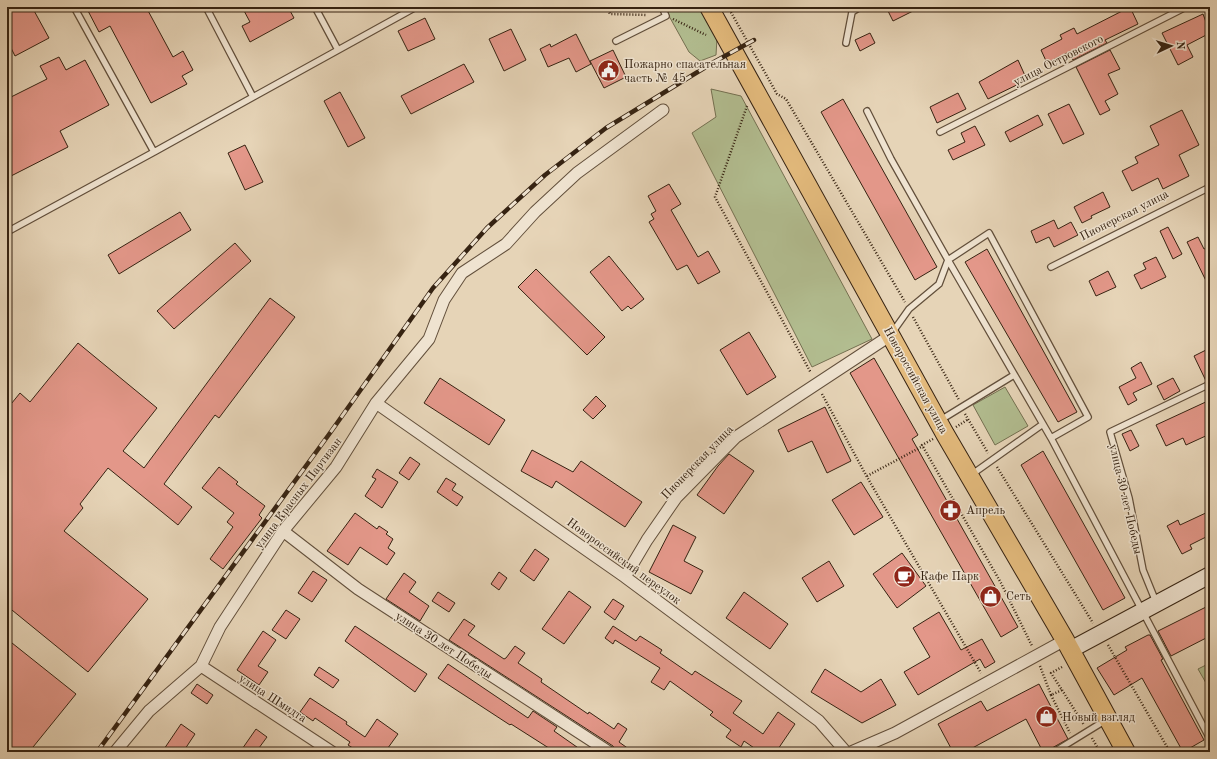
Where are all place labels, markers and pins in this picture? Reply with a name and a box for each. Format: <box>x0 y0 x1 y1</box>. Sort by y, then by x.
public building icon: Пожарно спасательная часть № 45 <box>596 58 622 84</box>
place label: Пожарно спасательная часть № 45 <box>624 59 746 85</box>
pharmacy icon: Апрель <box>937 497 963 523</box>
place label: Апрель <box>966 505 1006 517</box>
cafe icon: Кафе Парк <box>891 563 917 589</box>
place label: Кафе Парк <box>920 571 979 583</box>
shop icon: Сеть <box>977 583 1003 609</box>
place label: Сеть <box>1006 591 1031 603</box>
shop icon: Новый взгляд <box>1034 704 1060 730</box>
place label: Новый взгляд <box>1062 712 1135 724</box>

